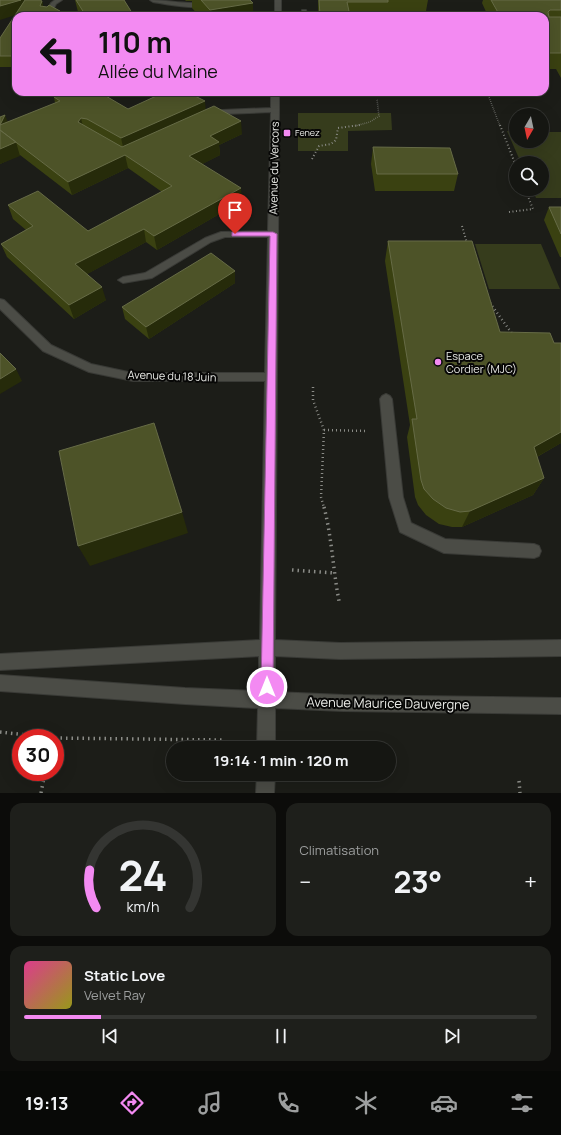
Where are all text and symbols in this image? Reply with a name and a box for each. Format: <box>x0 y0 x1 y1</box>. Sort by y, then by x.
text: 110 m <box>98 23 172 61</box>
icon: left <box>32 28 84 80</box>
text: Allée du Maine <box>98 59 218 83</box>
north arrow <box>509 108 549 148</box>
map controls <box>509 108 549 196</box>
street label: Avenue du Vercors <box>265 121 282 215</box>
place label: Fenez <box>295 126 320 139</box>
marker: Fenez <box>282 128 292 138</box>
button: search <box>509 156 549 196</box>
pin <box>218 193 252 234</box>
icon: arrive <box>224 199 246 221</box>
place label: Espace Cordier (MJC) <box>446 348 517 376</box>
marker: Espace Cordier (MJC) <box>433 357 443 367</box>
street label: Avenue du 18 Juin <box>127 366 217 385</box>
position arrow <box>246 666 288 708</box>
street label: Avenue Maurice Dauvergne <box>306 693 470 713</box>
speed limit sign: 30 <box>12 729 64 781</box>
text: 19:14 · 1 min · 120 m <box>213 750 349 771</box>
text: Climatisation <box>300 841 379 859</box>
text: 24 <box>118 846 167 902</box>
text: 23° <box>393 861 442 902</box>
text: − <box>300 867 311 897</box>
text: + <box>524 867 537 897</box>
text: km/h <box>126 896 159 915</box>
text: Static Love <box>84 965 165 986</box>
text: Velvet Ray <box>84 986 145 1004</box>
icon: previous <box>99 1025 121 1047</box>
icon: pause <box>270 1025 292 1047</box>
icon: next <box>441 1025 463 1047</box>
icon: directions <box>118 1089 146 1117</box>
icon: music <box>196 1089 224 1117</box>
icon: phone <box>274 1089 302 1117</box>
icon: climate <box>352 1089 380 1117</box>
icon: car <box>430 1089 458 1117</box>
icon: filters <box>508 1089 536 1117</box>
text: 19:13 <box>25 1091 69 1115</box>

